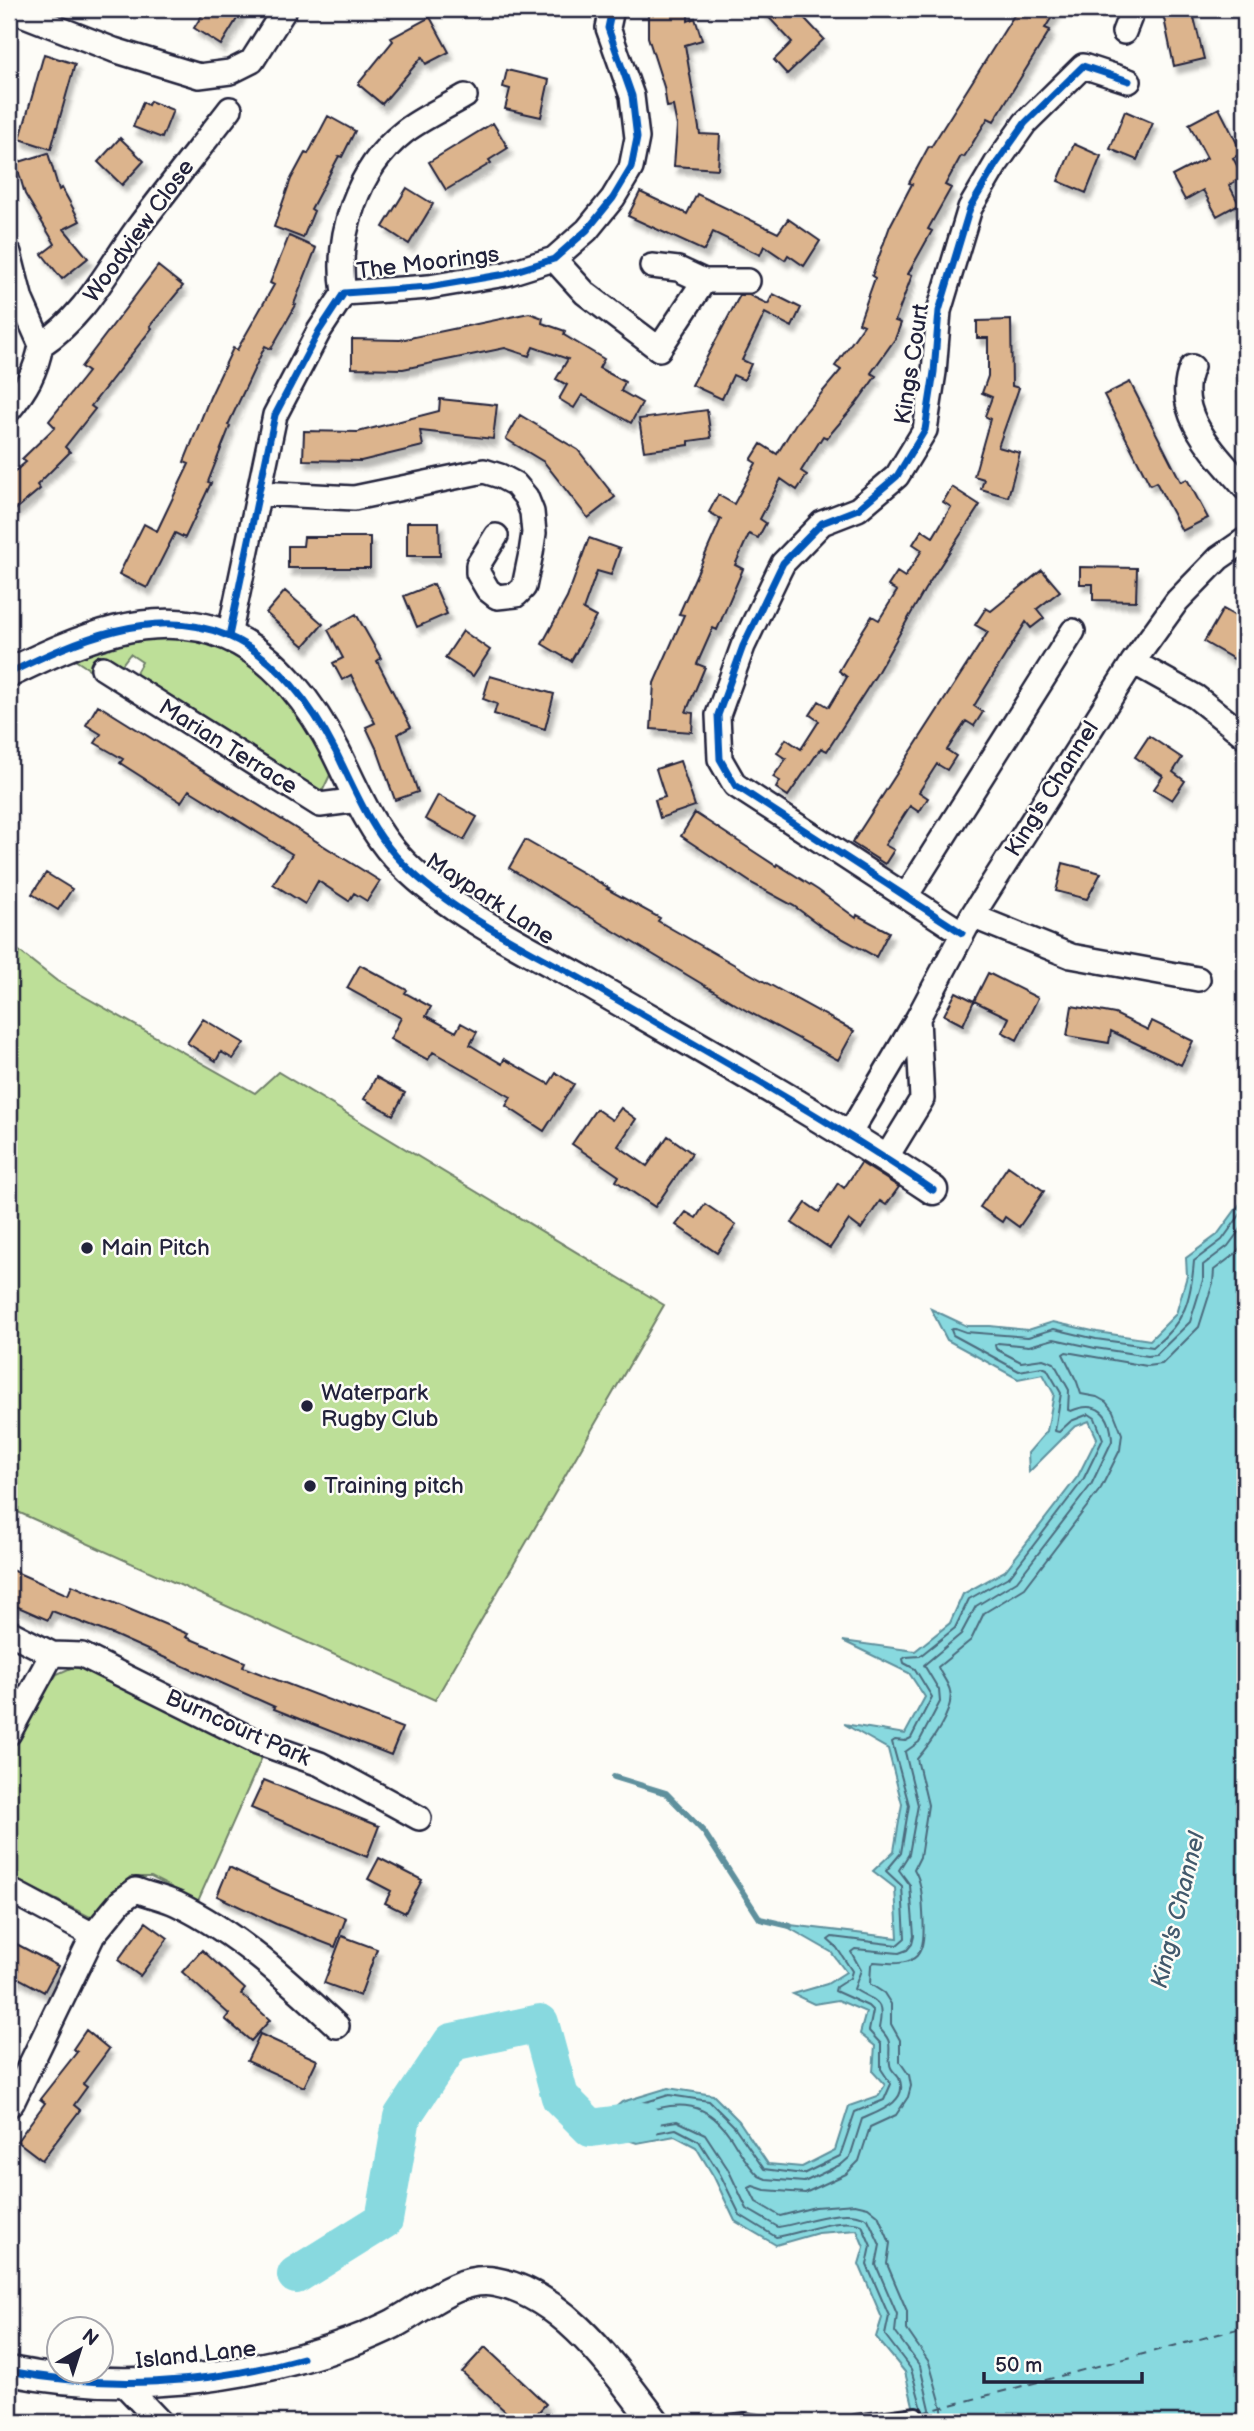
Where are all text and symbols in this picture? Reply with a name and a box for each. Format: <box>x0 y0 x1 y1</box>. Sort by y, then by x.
street label: Woodview Close <box>78 154 200 308</box>
street label: The Moorings <box>355 240 501 286</box>
street label: Kings Court <box>889 302 935 426</box>
street label: Marian Terrace <box>154 693 302 801</box>
street label: King's Channel <box>999 716 1105 862</box>
street label: Maypark Lane <box>420 847 560 951</box>
place label: Main Pitch <box>101 1234 210 1262</box>
marker: Main Pitch <box>79 1240 95 1256</box>
place label: Waterpark Rugby Club <box>321 1379 438 1433</box>
marker: Waterpark Rugby Club <box>299 1398 315 1414</box>
place label: Training pitch <box>324 1472 464 1500</box>
marker: Training pitch <box>302 1478 318 1494</box>
street label: Burncourt Park <box>161 1684 315 1773</box>
water label: King's Channel <box>1145 1828 1212 1991</box>
north arrow <box>46 2316 116 2386</box>
text: N <box>77 2325 103 2351</box>
street label: Island Lane <box>134 2335 258 2375</box>
scale bar <box>984 2340 1142 2384</box>
text: 50 m <box>995 2353 1042 2378</box>

